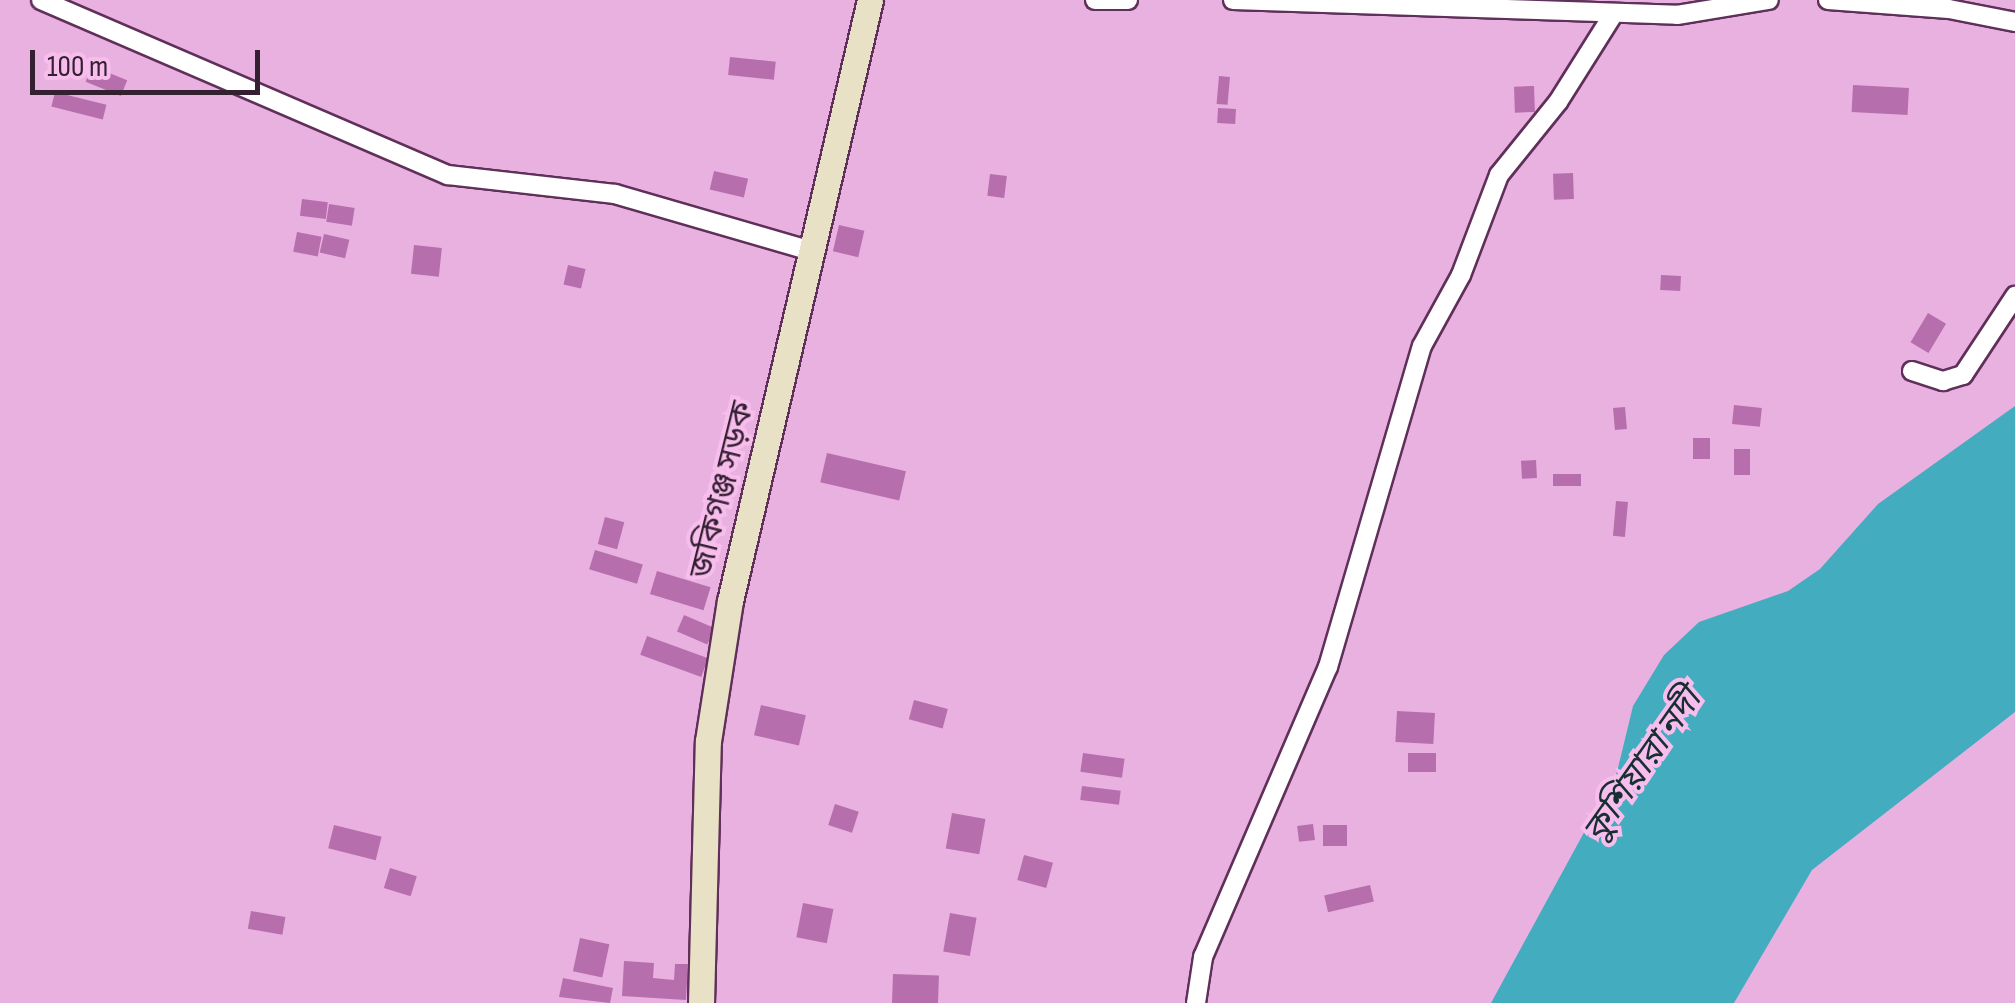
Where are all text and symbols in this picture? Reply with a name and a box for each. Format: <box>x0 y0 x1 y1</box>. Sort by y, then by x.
scale bar <box>35 30 265 92</box>
text: 100 m <box>47 49 108 85</box>
street label: জকিগঞ্জ সড়ক <box>683 398 763 582</box>
water label: কুশিয়ারা নদী <box>1575 681 1711 851</box>

